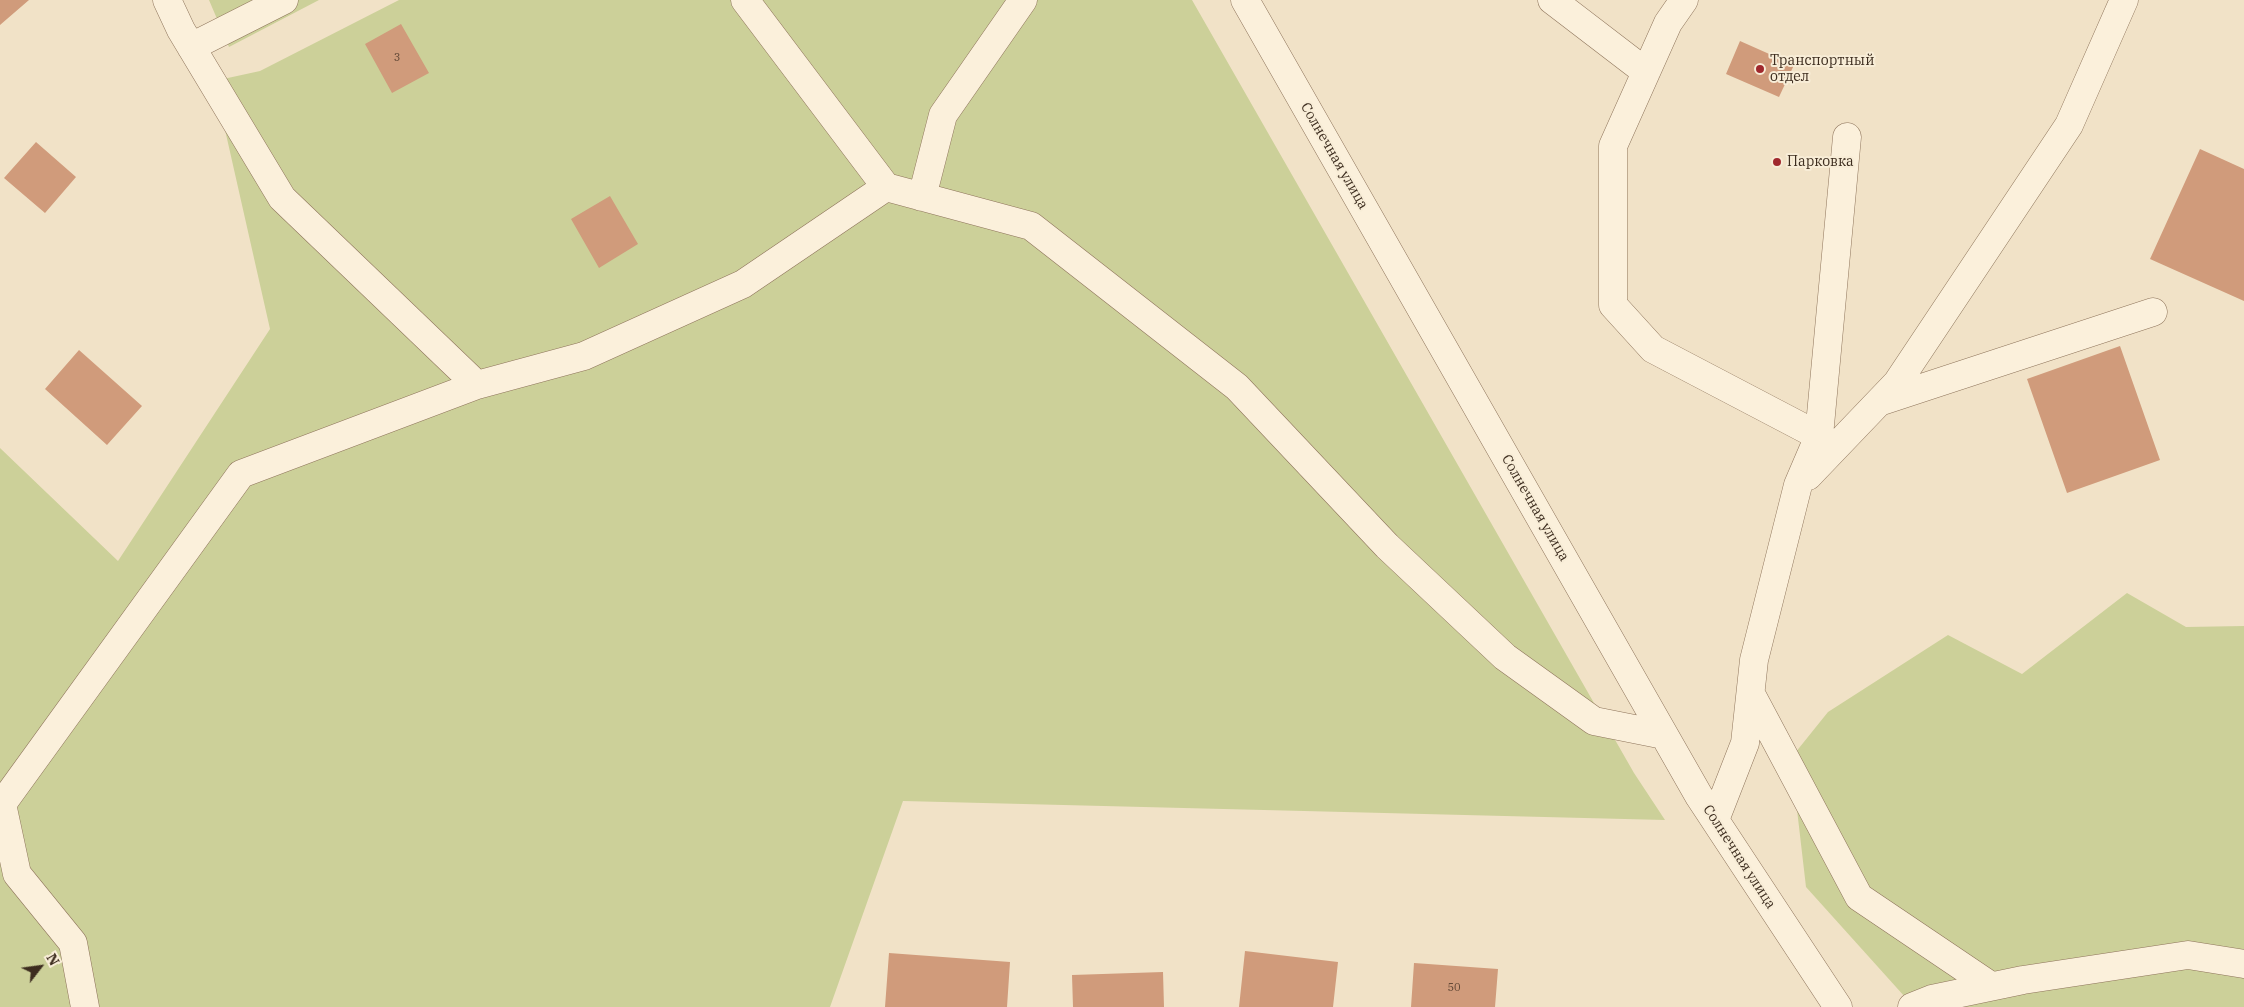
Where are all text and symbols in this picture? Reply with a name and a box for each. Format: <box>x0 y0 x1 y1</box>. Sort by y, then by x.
house number: 3 <box>394 51 400 65</box>
place label: Транспортный отдел <box>1770 53 1874 85</box>
marker: Транспортный отдел <box>1754 63 1766 75</box>
street label: Солнечная улица <box>1297 100 1371 212</box>
place label: Парковка <box>1787 154 1854 170</box>
marker: Парковка <box>1771 156 1783 168</box>
street label: Солнечная улица <box>1498 452 1572 564</box>
street label: Солнечная улица <box>1699 802 1779 912</box>
north arrow <box>15 942 65 992</box>
text: N <box>42 950 64 969</box>
house number: 50 <box>1447 981 1461 995</box>

